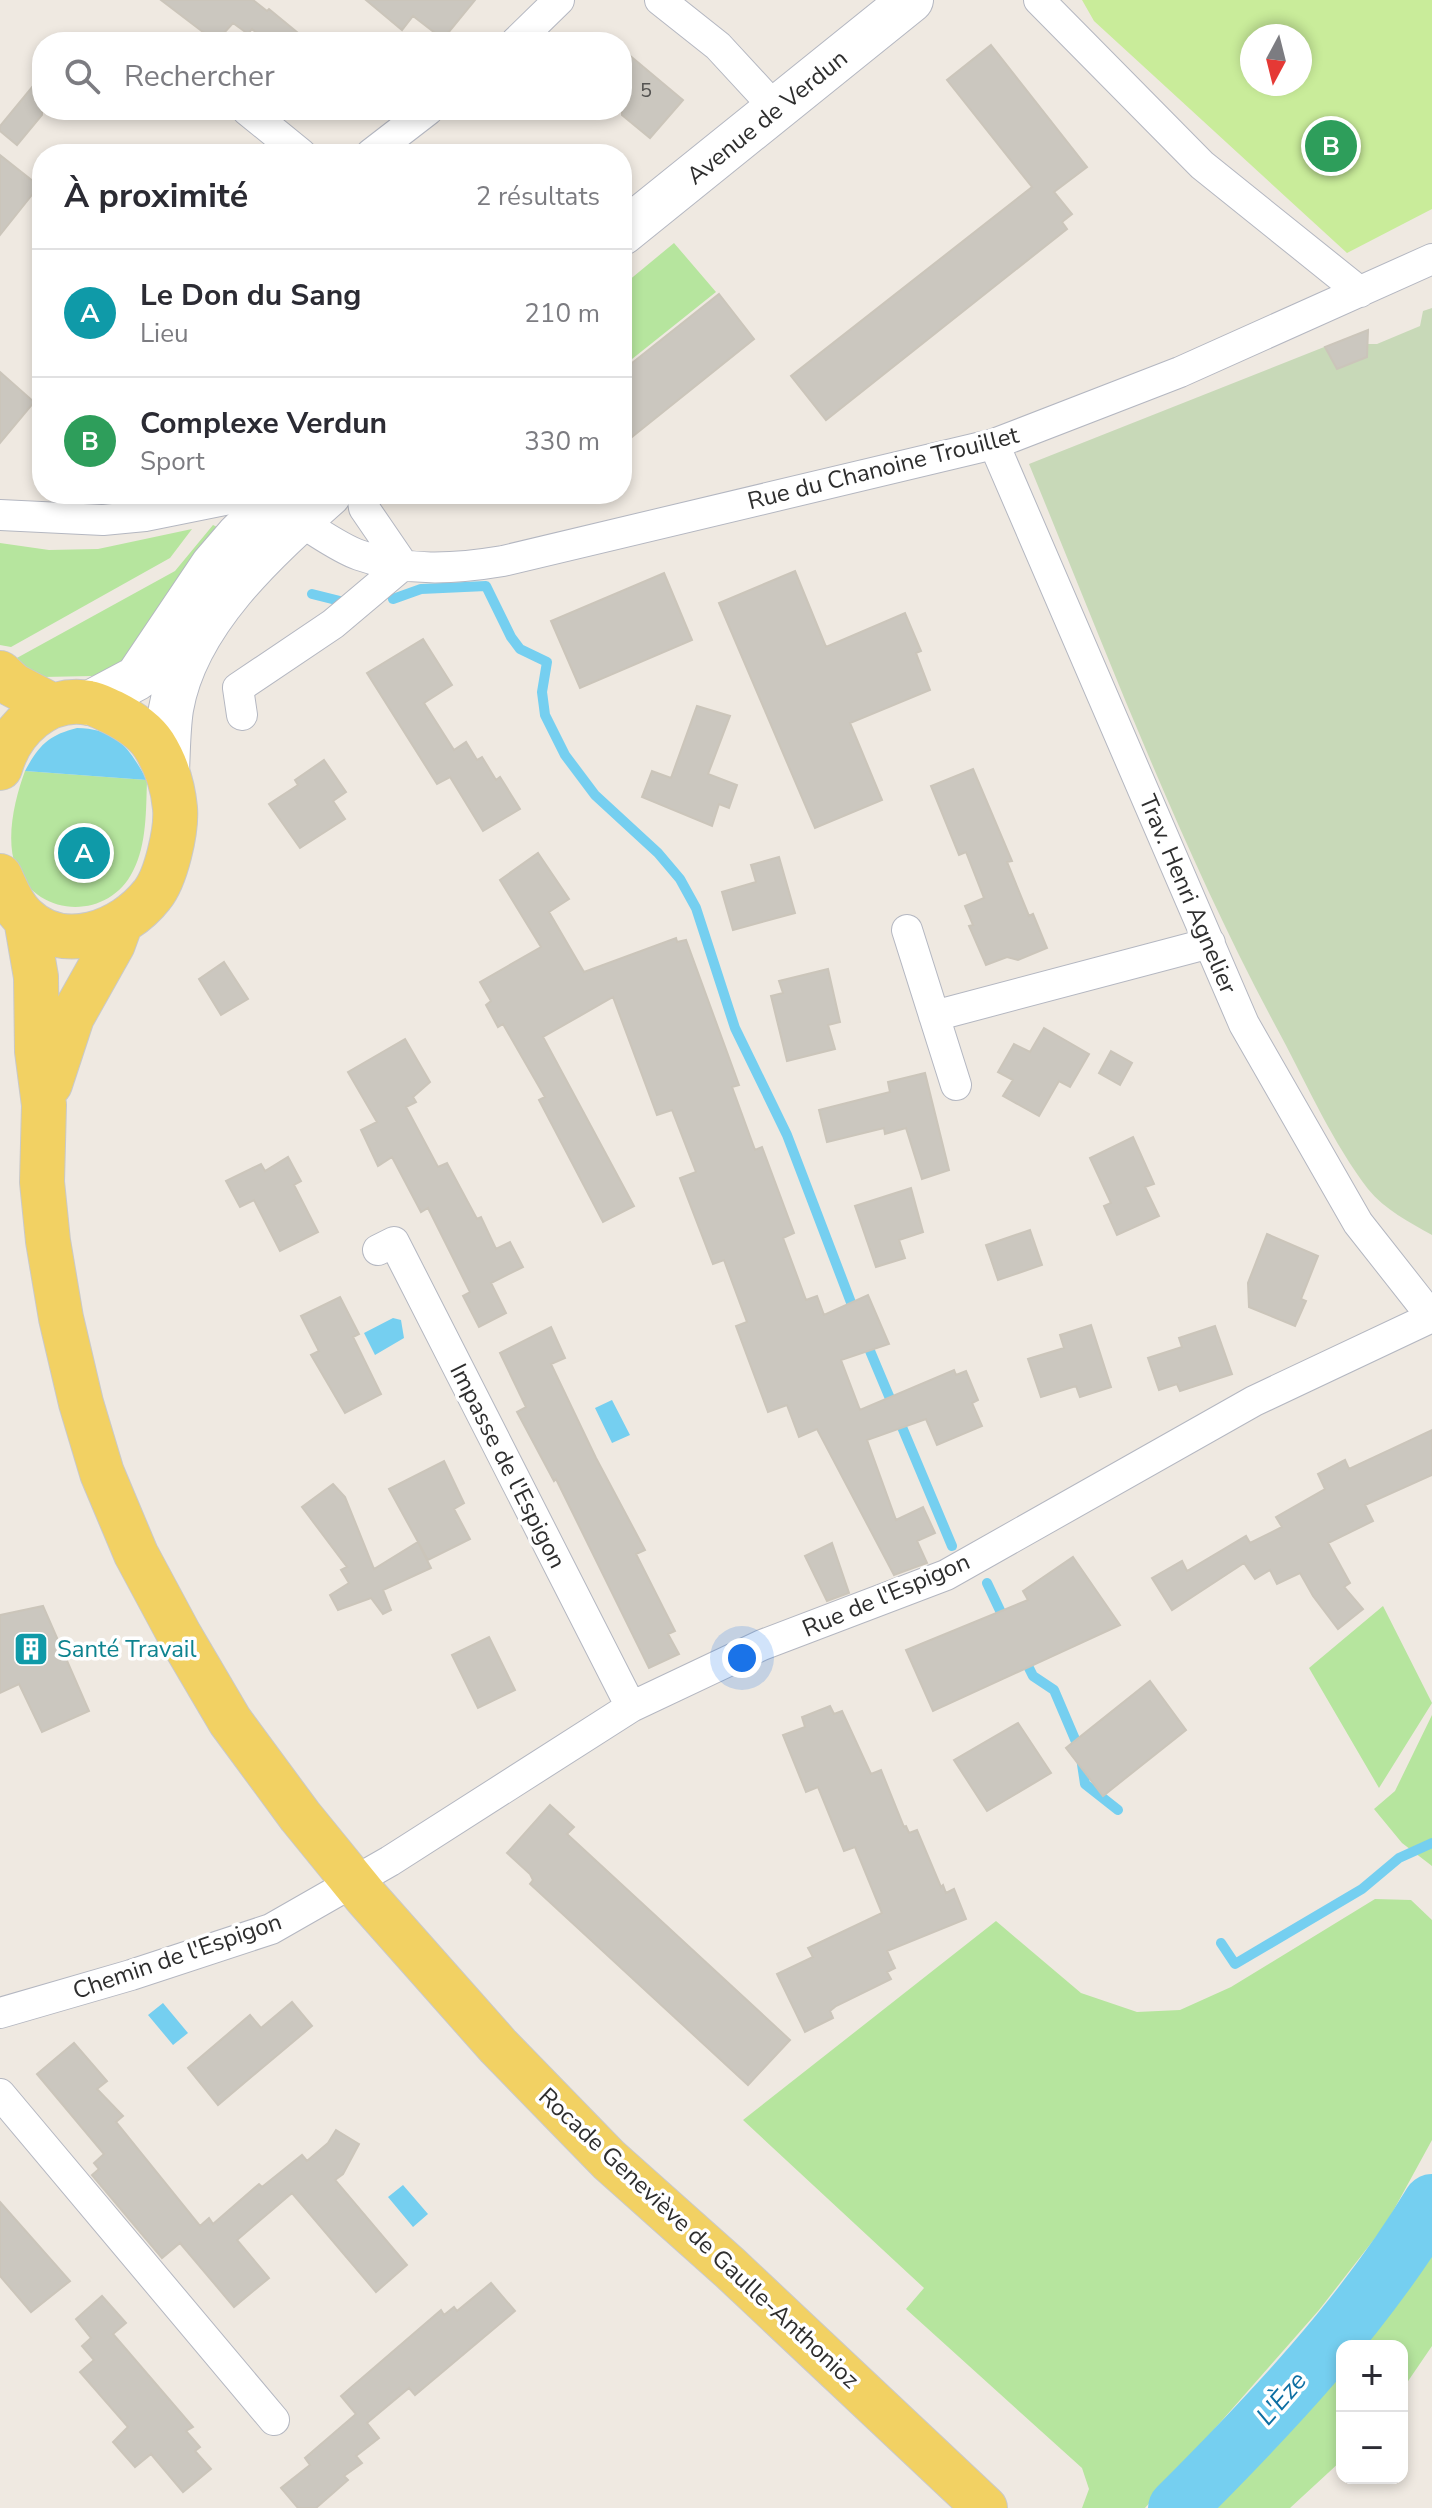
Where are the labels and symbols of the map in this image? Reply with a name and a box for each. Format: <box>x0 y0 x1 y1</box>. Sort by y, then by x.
north arrow <box>1240 24 1312 96</box>
street label: Avenue de Verdun <box>680 42 854 192</box>
house number: 5 <box>640 77 652 104</box>
pin: B <box>1305 116 1357 176</box>
street label: Rue du Chanoine Trouillet <box>744 419 1023 517</box>
street label: Trav. Henri Agnelier <box>1132 790 1245 999</box>
pin: A <box>58 823 110 883</box>
street label: Impasse de l'Espigon <box>442 1358 574 1574</box>
street label: Rue de l'Espigon <box>797 1545 975 1645</box>
building icon: Santé Travail <box>12 1630 50 1668</box>
place label: Santé Travail <box>57 1633 197 1665</box>
your location <box>722 1638 762 1678</box>
street label: Chemin de l'Espigon <box>68 1905 286 2007</box>
street label: Rocade Geneviève de Gaulle-Anthonioz <box>532 2081 866 2395</box>
water label: L'Èze <box>1248 2364 1315 2433</box>

